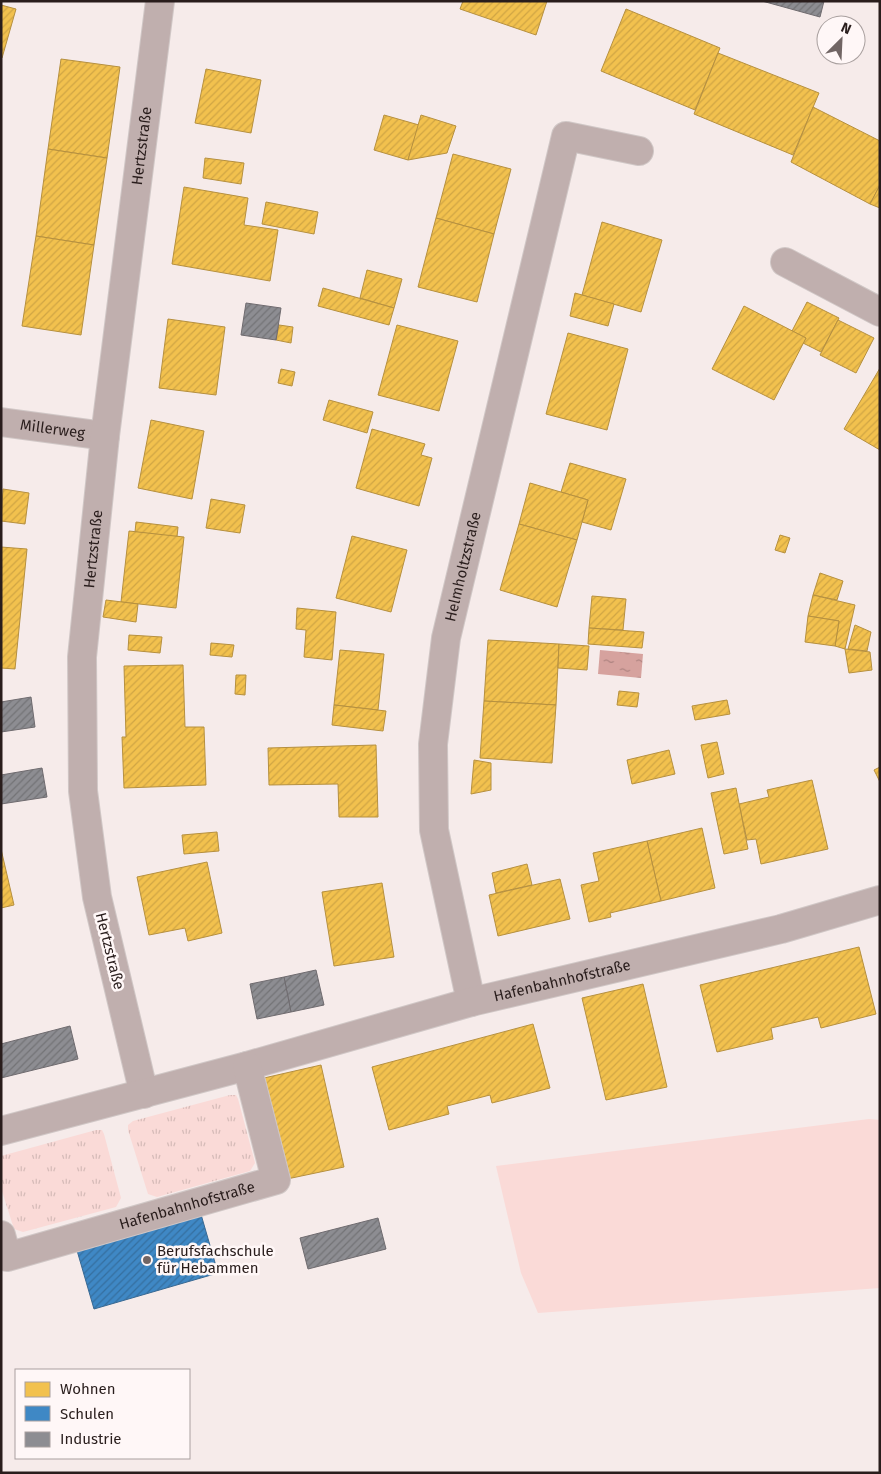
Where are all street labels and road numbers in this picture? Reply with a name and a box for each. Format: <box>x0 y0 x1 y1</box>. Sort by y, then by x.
street label: Hertzstraße <box>128 106 156 186</box>
street label: Millerweg <box>19 416 86 442</box>
street label: Hertzstraße <box>80 509 106 589</box>
street label: Helmholtzstraße <box>441 510 485 624</box>
street label: Hertzstraße <box>92 911 128 991</box>
street label: Hafenbahnhofstraße <box>492 956 632 1005</box>
street label: Hafenbahnhofstraße <box>117 1178 257 1233</box>

